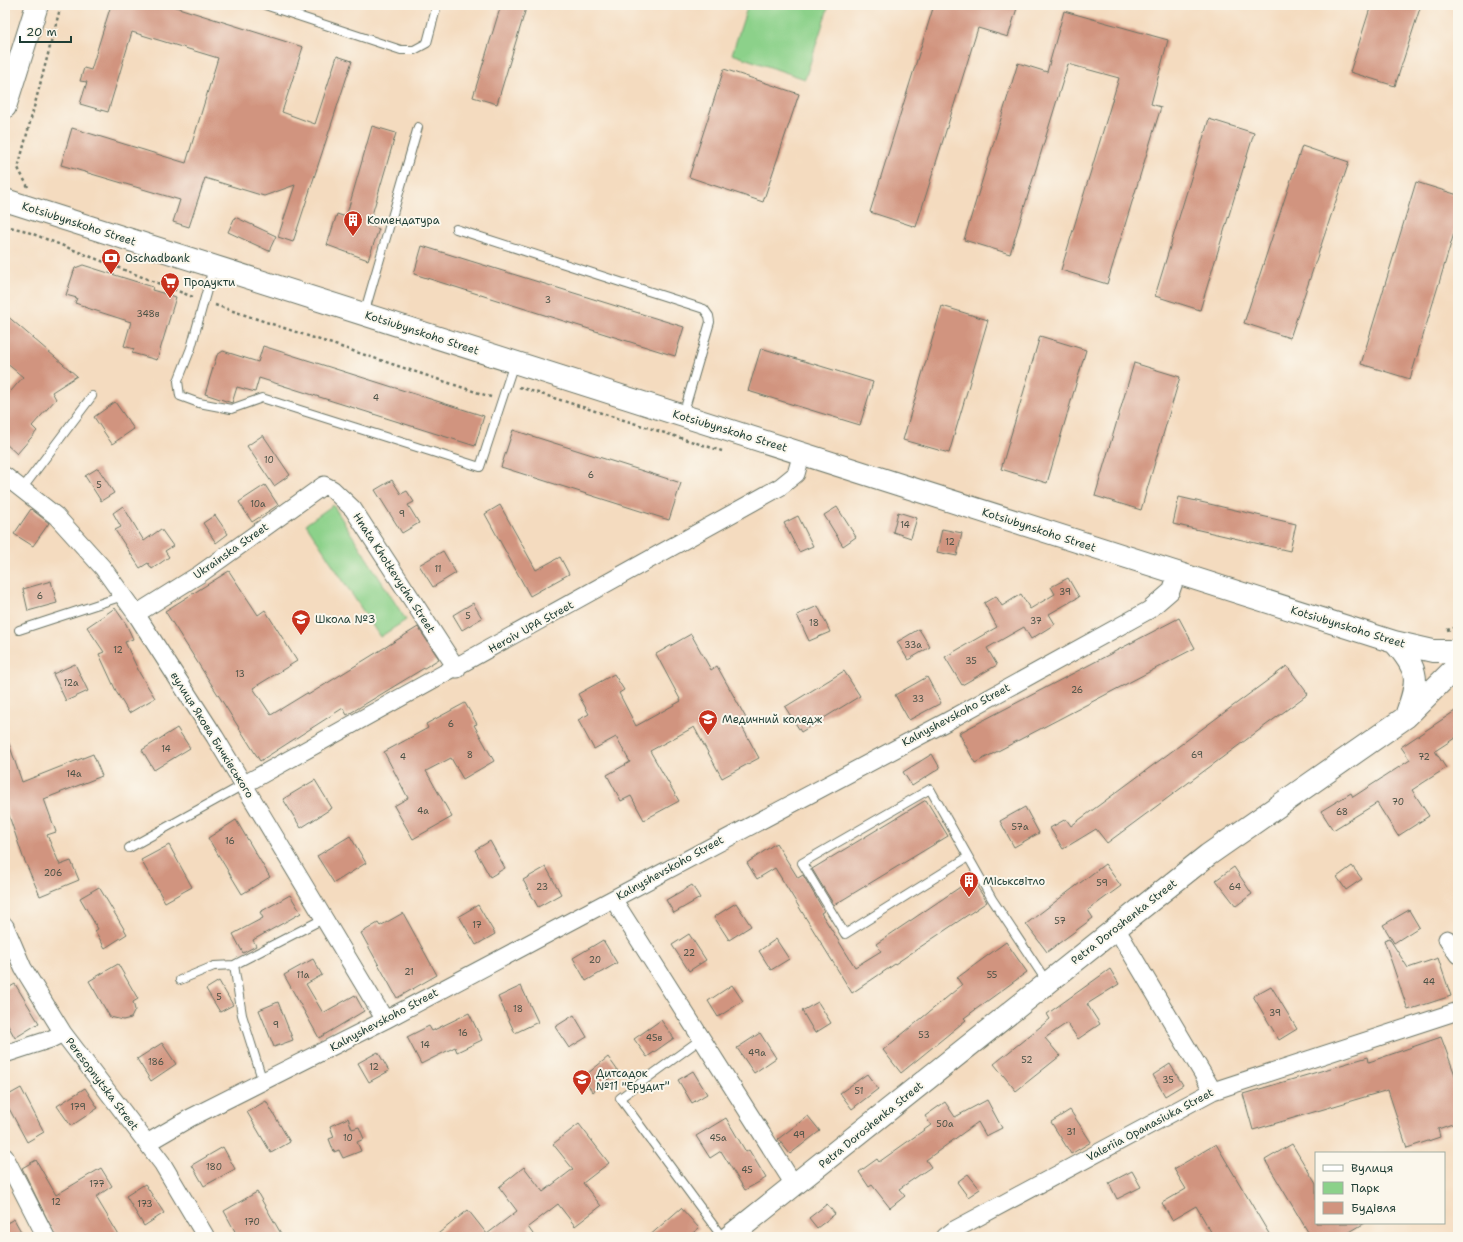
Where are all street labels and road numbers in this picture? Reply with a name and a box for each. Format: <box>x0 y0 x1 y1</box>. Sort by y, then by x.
street label: Kotsiubynskoho Street <box>20 198 138 250</box>
street label: Kotsiubynskoho Street <box>363 307 481 359</box>
street label: Kotsiubynskoho Street <box>671 406 789 456</box>
street label: Kotsiubynskoho Street <box>980 504 1098 556</box>
street label: Hnata Khotkevycha Street <box>349 510 439 636</box>
street label: Ukrainska Street <box>190 519 272 583</box>
street label: Heroiv UPA Street <box>486 597 576 657</box>
street label: Kotsiubynskoho Street <box>1289 602 1407 652</box>
street label: вулиця Якова Бичківського <box>167 669 257 801</box>
street label: Kalnyshevskoho Street <box>899 680 1013 750</box>
street label: Kalnyshevskoho Street <box>614 832 727 904</box>
street label: Petra Doroshenka Street <box>1068 876 1180 968</box>
street label: Kalnyshevskoho Street <box>327 985 441 1055</box>
street label: Peresopnytska Street <box>62 1035 142 1134</box>
street label: Petra Doroshenka Street <box>816 1078 927 1172</box>
street label: Valeriia Opanasiuka Street <box>1084 1085 1216 1165</box>

